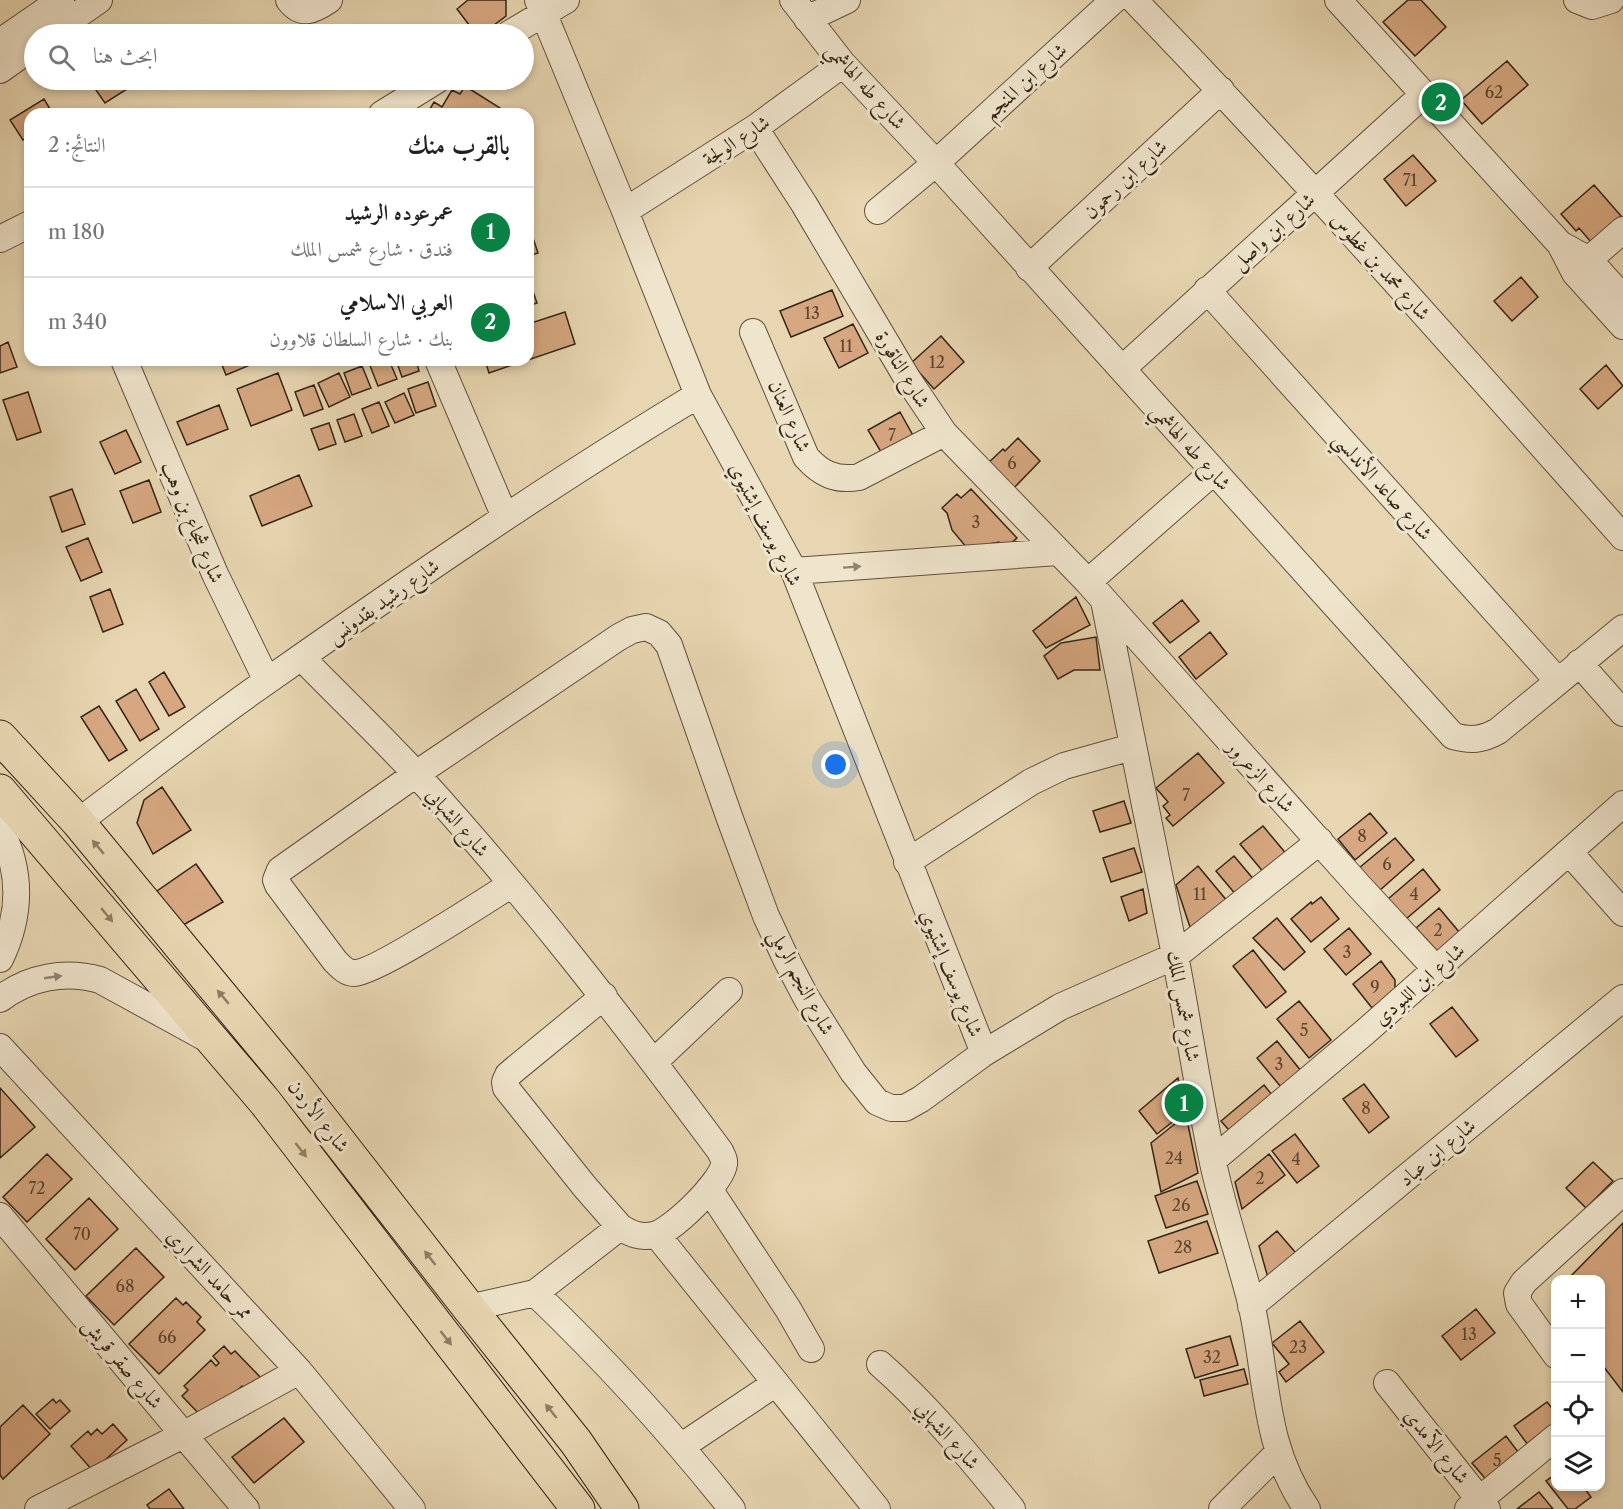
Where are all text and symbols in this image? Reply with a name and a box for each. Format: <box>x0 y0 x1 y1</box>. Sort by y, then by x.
search box <box>24 24 534 90</box>
street label: شارع ابن المنجم <box>978 37 1076 130</box>
street label: شارع طه الهاشمي <box>816 38 911 139</box>
icon: search <box>45 41 78 74</box>
text: ابحث هنا <box>93 42 158 69</box>
pin: 2 <box>1422 80 1460 124</box>
house number: 62 <box>1485 82 1503 102</box>
street label: شارع الولجة <box>698 110 777 176</box>
text: بالقرب منك <box>407 129 510 161</box>
text: النتائج: 2 <box>48 133 106 157</box>
street label: شارع ابن رحمون <box>1078 134 1176 228</box>
house number: 71 <box>1403 170 1418 190</box>
street label: شارع ابن واصل <box>1226 187 1324 279</box>
text: عمرعوده الرشيد <box>344 199 453 226</box>
street label: شارع محمد بن غطوس <box>1322 207 1436 329</box>
text: 180 m <box>48 220 105 244</box>
text: 1 <box>486 220 495 244</box>
text: فندق · شارع شمس الملك <box>290 237 453 261</box>
text: العربي الاسلامي <box>340 289 453 316</box>
house number: 13 <box>804 303 820 323</box>
text: 340 m <box>48 310 107 334</box>
text: 2 <box>485 310 496 334</box>
street label: شارع الناقورة <box>866 326 935 415</box>
text: بنك · شارع السلطان قلاوون <box>269 327 453 351</box>
house number: 11 <box>839 336 853 356</box>
house number: 12 <box>929 352 945 372</box>
street label: شارع العنان <box>758 376 816 458</box>
street label: شارع طه الهاشمي <box>1141 399 1236 500</box>
house number: 7 <box>888 425 896 445</box>
street label: شارع صاعد الأندلسي <box>1323 425 1440 550</box>
house number: 6 <box>1007 453 1017 473</box>
street label: شارع شجاع بن وهب <box>151 458 229 589</box>
street label: شارع يوسف إشتيوي <box>719 458 807 592</box>
house number: 3 <box>972 512 980 532</box>
street label: شارع رشيد بقدونس <box>322 553 447 653</box>
one-way arrow <box>843 562 862 572</box>
street label: شارع الزعرور <box>1216 733 1300 821</box>
your location <box>821 750 850 779</box>
street label: شارع الشهابي <box>417 782 495 865</box>
house number: 7 <box>1182 785 1190 805</box>
house number: 8 <box>1357 826 1367 846</box>
one-way arrow <box>92 840 105 855</box>
house number: 6 <box>1382 854 1392 874</box>
house number: 11 <box>1193 884 1207 904</box>
house number: 4 <box>1409 884 1419 904</box>
street label: شارع يوسف إشتيوي <box>910 906 988 1042</box>
one-way arrow <box>100 907 113 922</box>
house number: 2 <box>1433 920 1443 940</box>
street label: شارع النجم الرملي <box>757 925 840 1043</box>
street label: شارع ابن اللبودي <box>1369 938 1473 1035</box>
house number: 3 <box>1343 942 1351 962</box>
street label: شارع شمس الملك <box>1156 948 1206 1065</box>
one-way arrow <box>44 972 63 981</box>
house number: 9 <box>1370 977 1380 997</box>
one-way arrow <box>216 989 229 1005</box>
house number: 5 <box>1300 1020 1308 1040</box>
house number: 3 <box>1275 1054 1283 1074</box>
street label: شارع الأردن <box>278 1073 357 1161</box>
pin: 1 <box>1164 1080 1204 1126</box>
house number: 8 <box>1361 1098 1371 1118</box>
street label: شارع ابن عباد <box>1394 1113 1484 1196</box>
one-way arrow <box>295 1142 307 1157</box>
house number: 24 <box>1165 1148 1183 1168</box>
house number: 4 <box>1291 1149 1301 1169</box>
house number: 2 <box>1255 1168 1265 1188</box>
house number: 72 <box>28 1178 46 1198</box>
house number: 26 <box>1172 1195 1190 1215</box>
house number: 70 <box>73 1224 91 1244</box>
street label: ممر حامد الشراري <box>159 1224 258 1327</box>
house number: 28 <box>1174 1237 1192 1257</box>
one-way arrow <box>423 1250 436 1266</box>
map controls <box>1551 1275 1605 1491</box>
button: + <box>1551 1275 1605 1329</box>
house number: 68 <box>116 1276 134 1296</box>
street label: شارع صقر قريش <box>73 1312 168 1417</box>
house number: 13 <box>1461 1324 1477 1344</box>
house number: 66 <box>158 1327 176 1347</box>
one-way arrow <box>440 1329 452 1345</box>
button: − <box>1551 1329 1605 1383</box>
house number: 23 <box>1289 1337 1307 1357</box>
house number: 32 <box>1203 1347 1221 1367</box>
button: locate <box>1551 1383 1605 1437</box>
street label: شارع الشهابي <box>907 1396 985 1478</box>
one-way arrow <box>545 1404 558 1419</box>
street label: شارع الآمدي <box>1395 1404 1475 1492</box>
button: layers <box>1551 1437 1605 1491</box>
house number: 5 <box>1493 1450 1501 1470</box>

